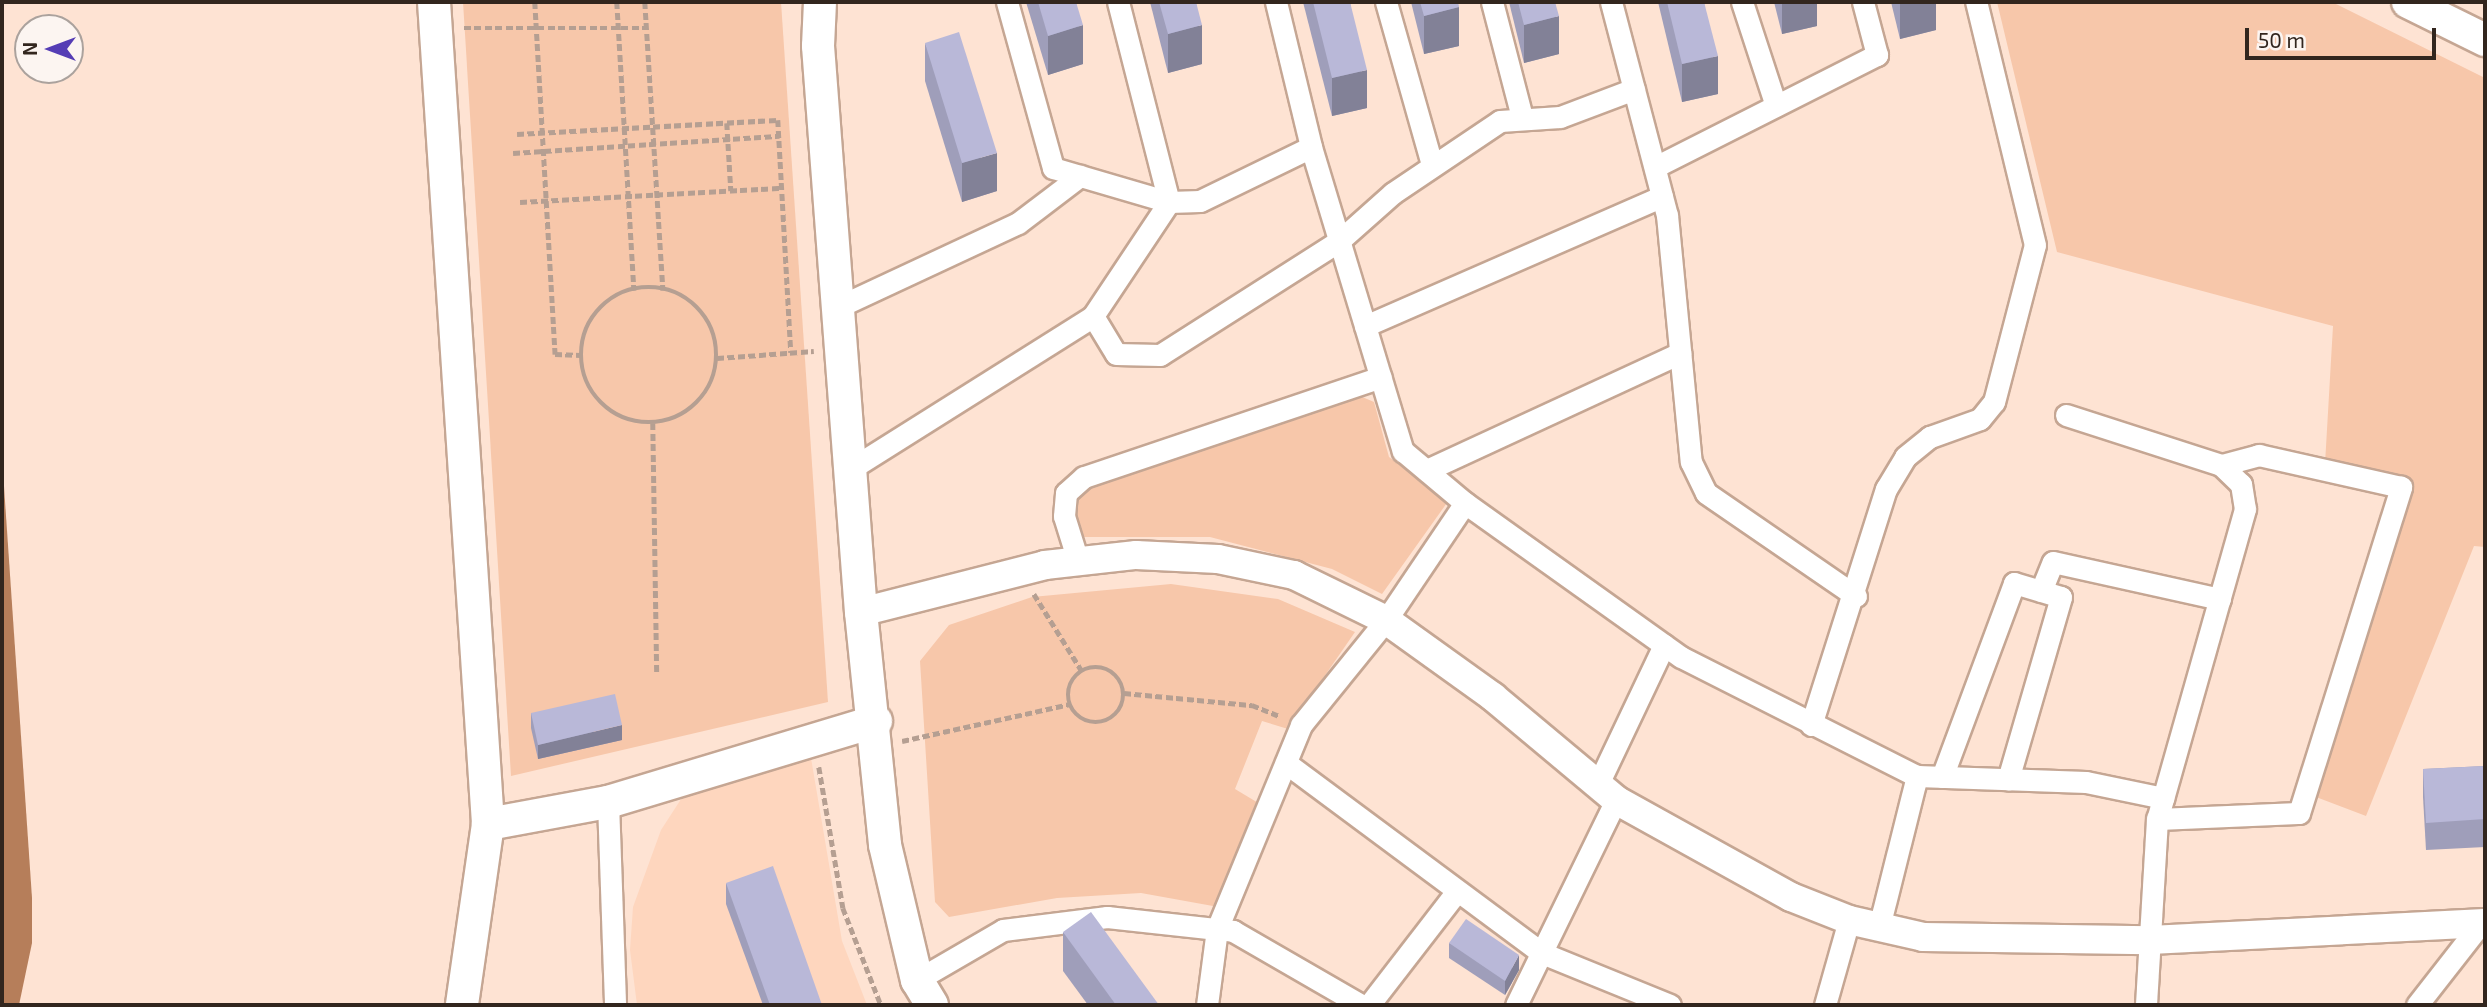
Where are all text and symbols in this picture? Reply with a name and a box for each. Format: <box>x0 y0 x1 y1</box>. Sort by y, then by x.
north arrow <box>14 14 84 84</box>
scale bar <box>2249 14 2440 58</box>
text: 50 m <box>2258 27 2305 52</box>
text: N <box>18 42 41 56</box>

